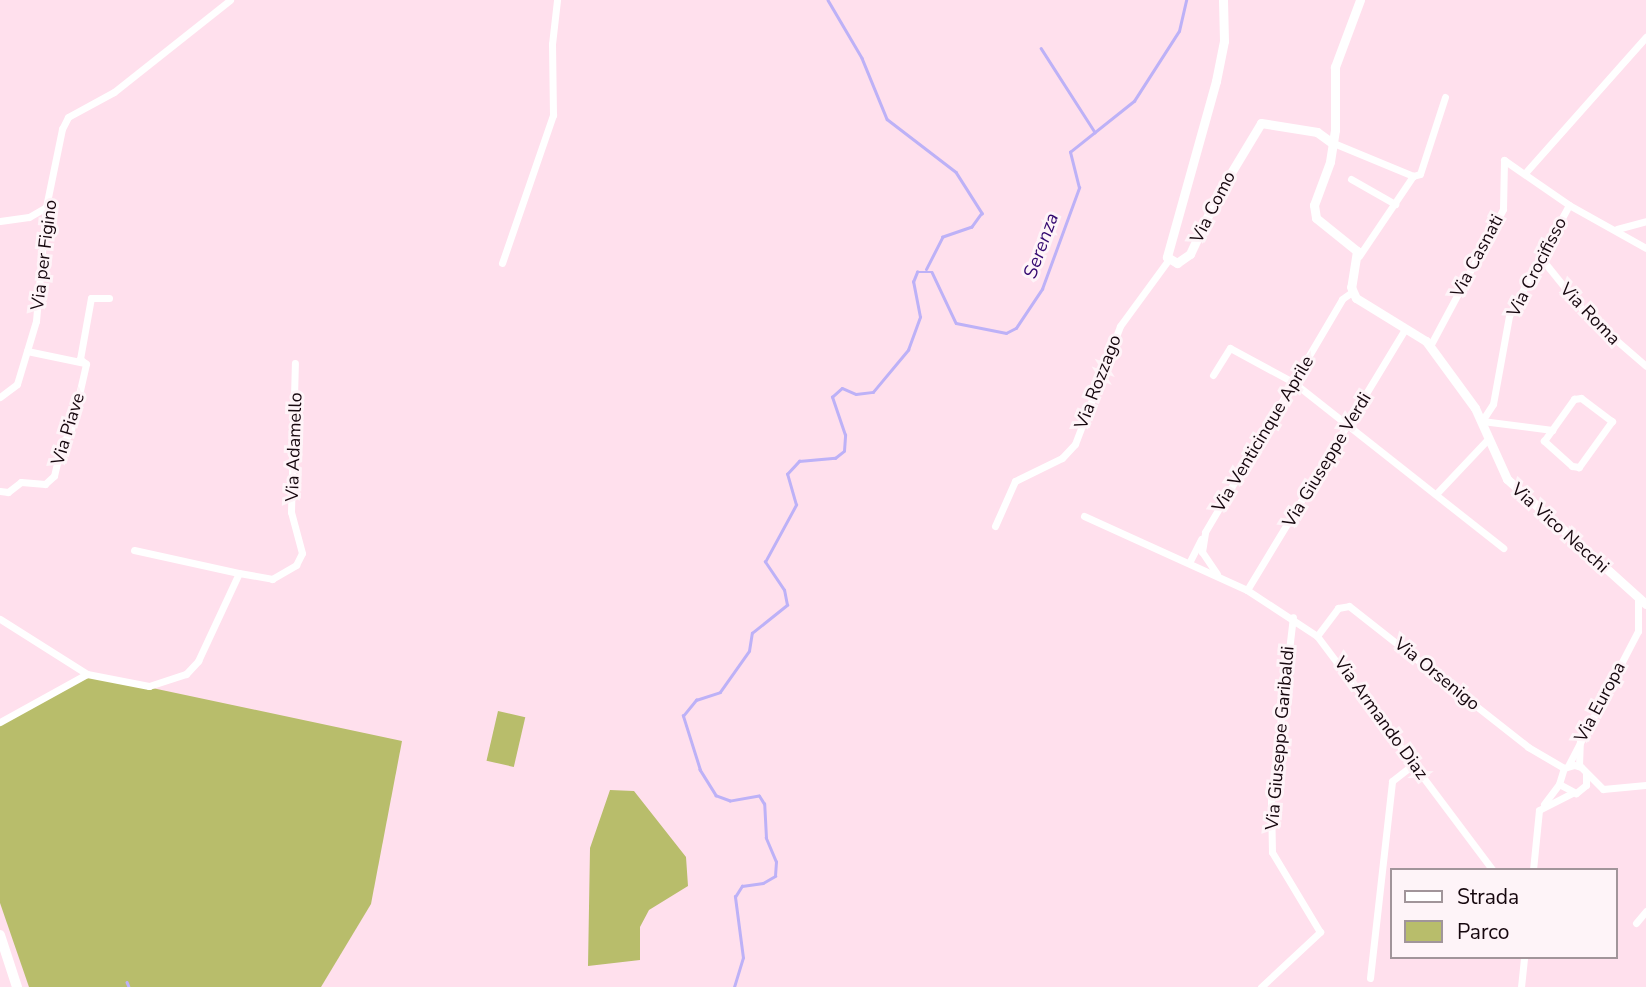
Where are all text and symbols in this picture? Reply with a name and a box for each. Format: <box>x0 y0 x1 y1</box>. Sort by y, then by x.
street label: Via Como <box>1186 168 1240 246</box>
street label: Via per Figino <box>27 199 61 311</box>
water label: Serenza <box>1020 210 1064 282</box>
street label: Via Casnati <box>1446 211 1508 301</box>
street label: Via Crocifisso <box>1503 213 1571 321</box>
street label: Via Roma <box>1555 279 1625 349</box>
street label: Via Rozzago <box>1070 332 1126 432</box>
street label: Via Venticinque Aprile <box>1208 352 1318 516</box>
street label: Via Giuseppe Verdi <box>1278 389 1376 531</box>
street label: Via Piave <box>47 390 89 468</box>
street label: Via Adamello <box>281 392 307 502</box>
street label: Via Vico Necchi <box>1507 479 1613 577</box>
street label: Via Orsenigo <box>1390 633 1484 715</box>
street label: Via Giuseppe Garibaldi <box>1261 645 1299 831</box>
street label: Via Armando Diaz <box>1329 653 1433 783</box>
street label: Via Europa <box>1570 658 1630 746</box>
legend <box>1390 868 1618 959</box>
text: Strada <box>1457 883 1519 911</box>
text: Parco <box>1457 918 1510 946</box>

